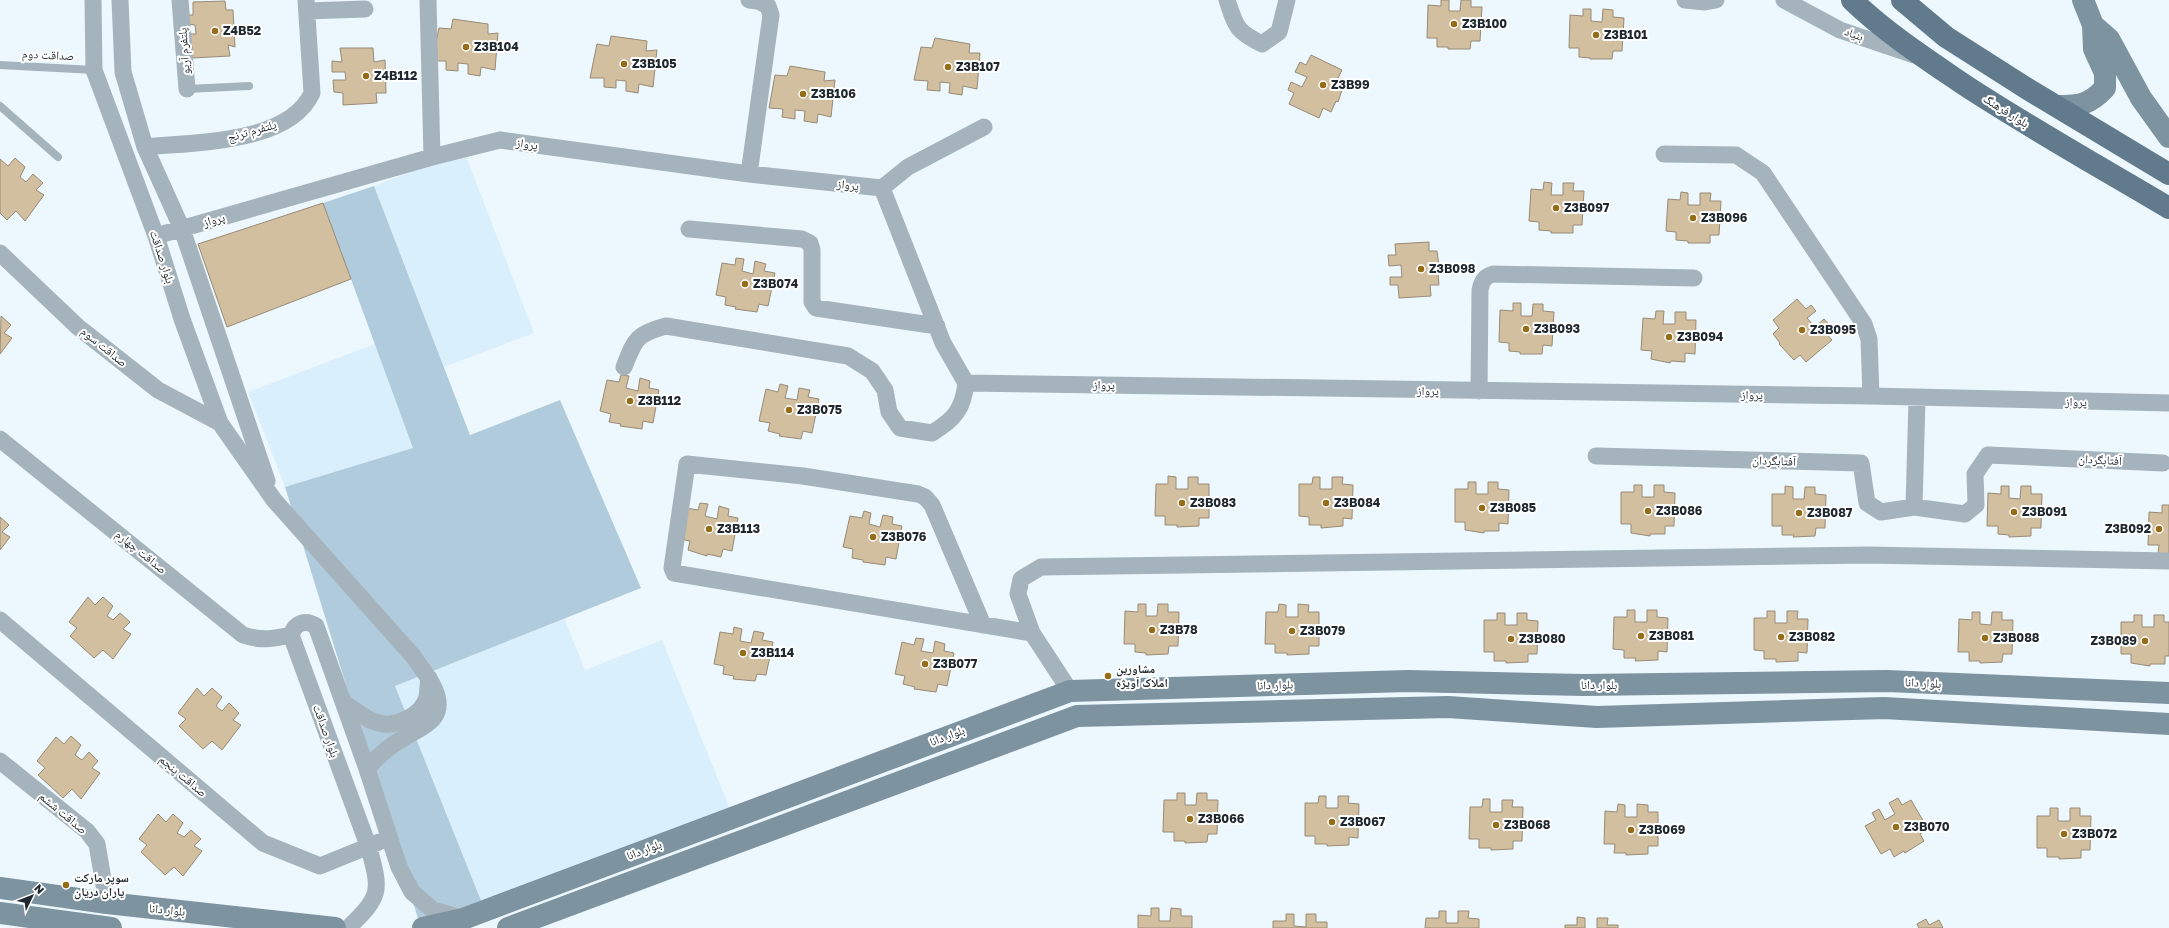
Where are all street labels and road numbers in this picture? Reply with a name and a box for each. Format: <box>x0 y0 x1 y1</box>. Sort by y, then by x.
street label: بنیاد <box>1842 23 1866 44</box>
street label: پلتفرم آریو <box>174 27 194 75</box>
street label: صداقت دوم <box>21 46 75 64</box>
street label: بلوار فرهنگ <box>1980 91 2032 131</box>
street label: پلتفرم ترنج <box>226 116 279 146</box>
street label: پرواز <box>514 134 539 153</box>
street label: پرواز <box>835 176 860 193</box>
street label: پرواز <box>200 209 227 230</box>
street label: بلوار صداقت <box>146 228 178 286</box>
street label: صداقت سوم <box>78 323 130 371</box>
street label: پرواز <box>1092 377 1116 392</box>
street label: پرواز <box>1416 383 1440 398</box>
street label: پرواز <box>1740 387 1764 402</box>
street label: پرواز <box>2064 394 2088 409</box>
street label: آفتابگردان <box>2078 451 2123 469</box>
street label: آفتابگردان <box>1752 452 1797 469</box>
street label: صداقت چهارم <box>112 526 170 578</box>
street label: بلوار دانا <box>1904 674 1942 691</box>
street label: بلوار دانا <box>1256 676 1294 693</box>
street label: بلوار دانا <box>1581 677 1617 692</box>
street label: بلوار صداقت <box>310 702 343 759</box>
street label: بلوار دانا <box>927 722 967 749</box>
street label: صداقت پنجم <box>156 751 210 801</box>
street label: صداقت ششم <box>36 788 90 838</box>
street label: بلوار دانا <box>624 836 664 863</box>
street label: بلوار دانا <box>148 900 186 919</box>

